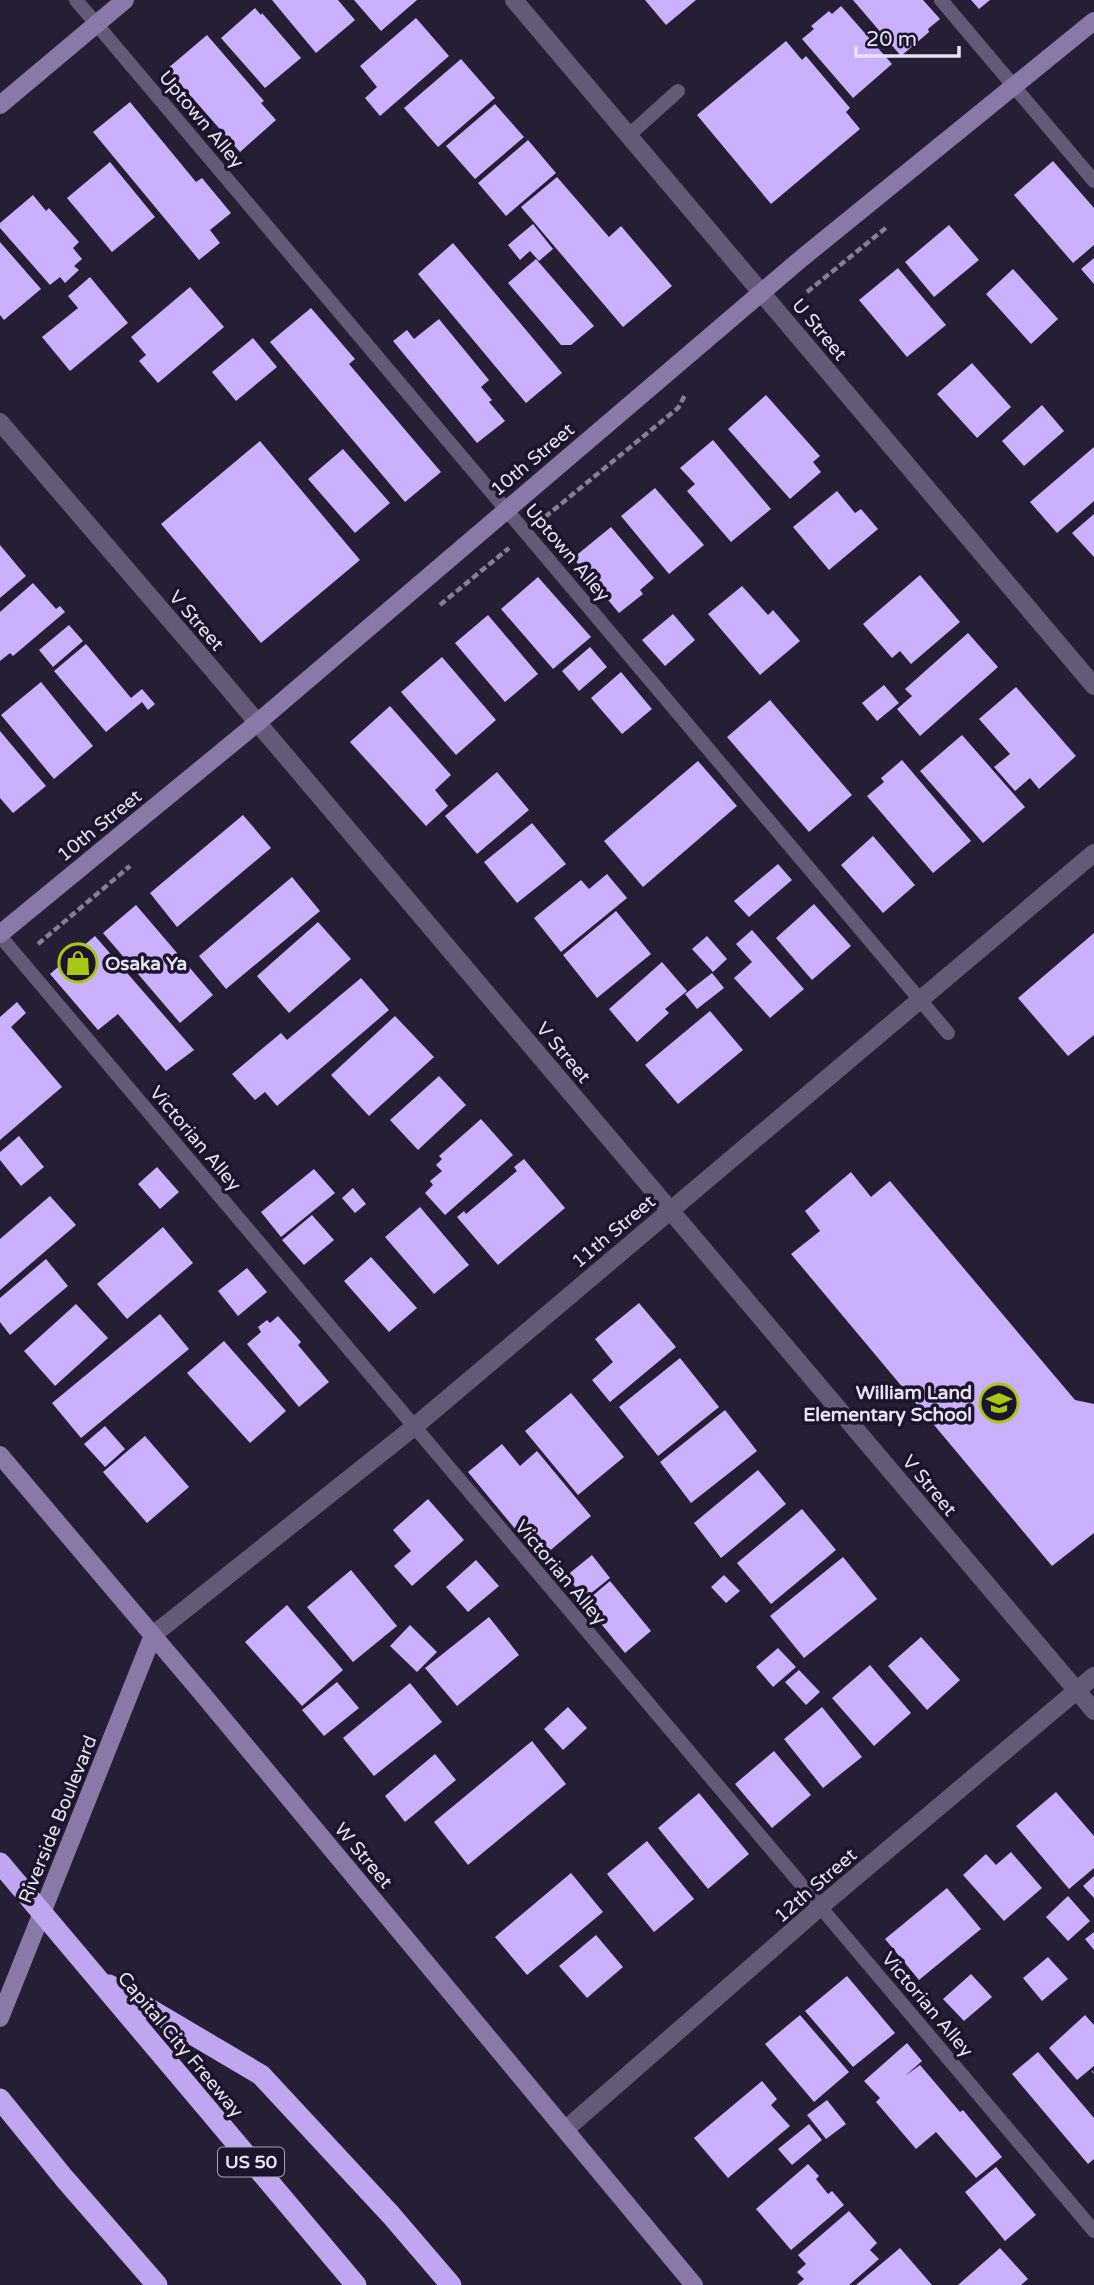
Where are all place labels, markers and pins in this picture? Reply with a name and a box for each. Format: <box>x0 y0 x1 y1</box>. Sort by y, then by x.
shop icon: Osaka Ya <box>57 942 99 984</box>
place label: Osaka Ya <box>105 953 187 975</box>
place label: William Land Elementary School <box>803 1382 972 1427</box>
school or university icon: William Land Elementary School <box>978 1382 1020 1424</box>

